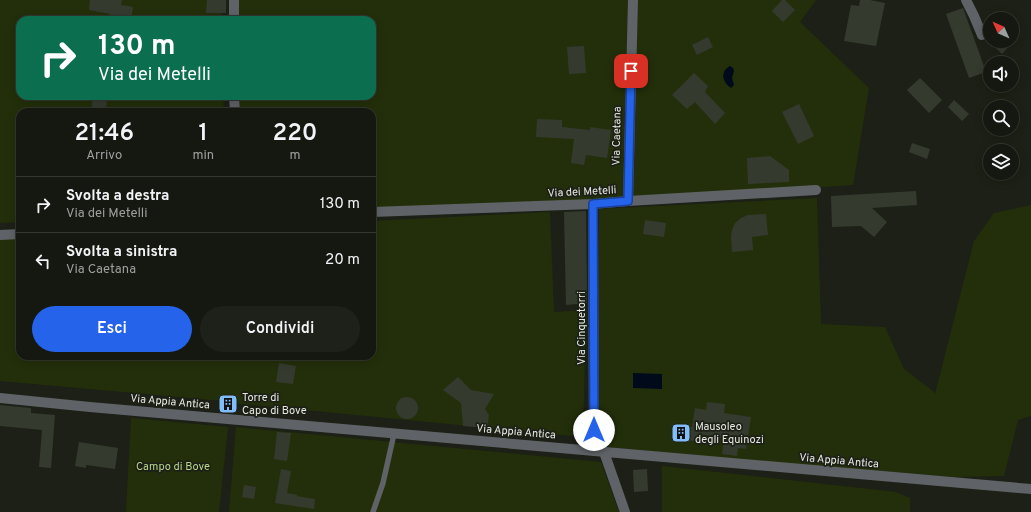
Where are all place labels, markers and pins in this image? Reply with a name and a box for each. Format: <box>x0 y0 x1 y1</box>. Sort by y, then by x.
pin <box>614 54 648 88</box>
place label: Torre di Capo di Bove <box>242 391 307 418</box>
building icon: Torre di Capo di Bove <box>217 393 239 415</box>
place label: Mausoleo degli Equinozi <box>695 420 764 447</box>
building icon: Mausoleo degli Equinozi <box>670 422 692 444</box>

